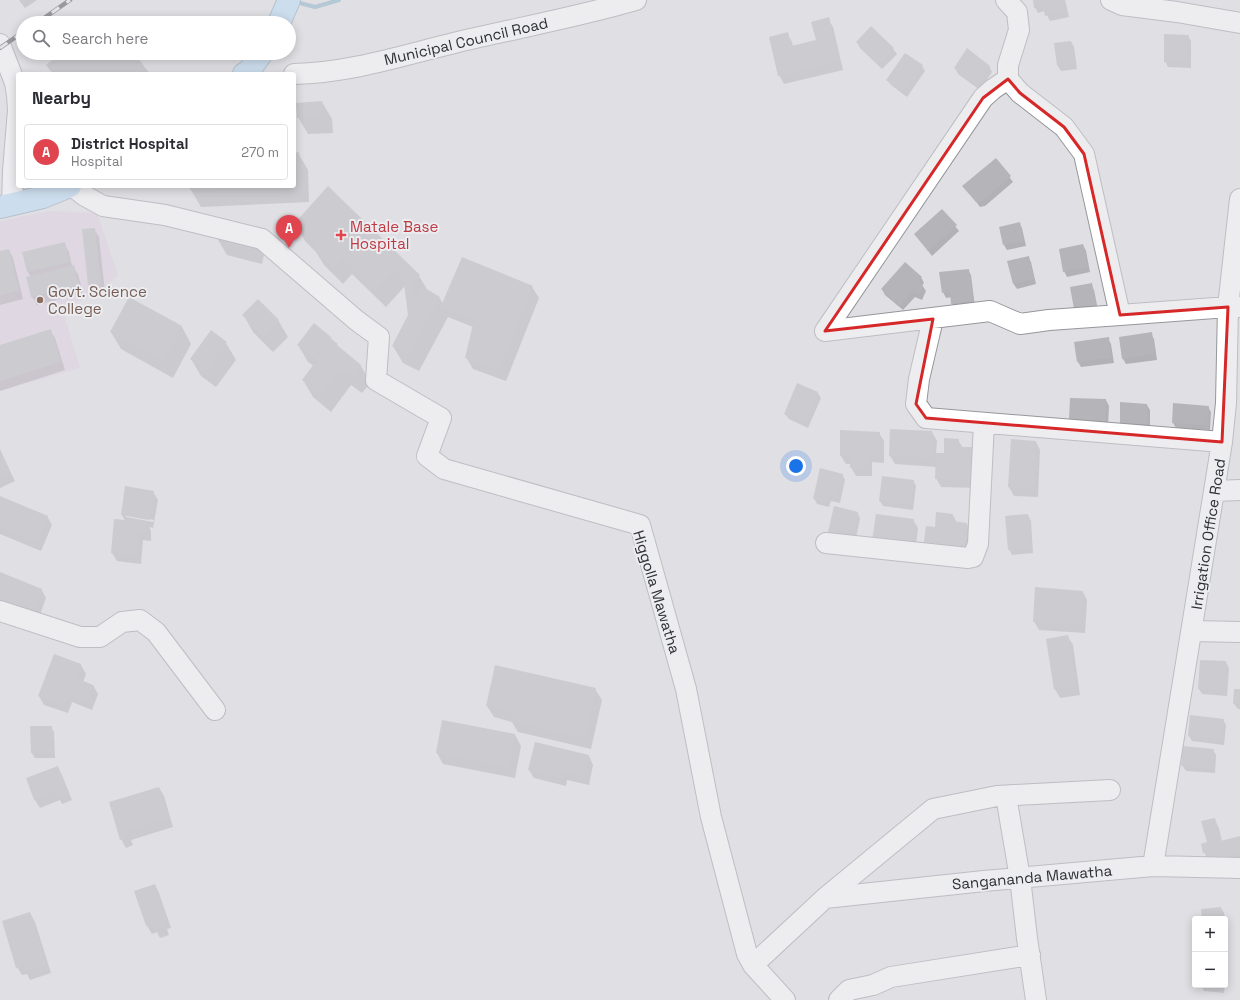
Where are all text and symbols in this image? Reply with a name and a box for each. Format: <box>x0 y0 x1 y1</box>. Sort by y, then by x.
street label: Municipal Council Road <box>382 13 550 69</box>
search box <box>16 16 296 60</box>
icon: search <box>30 27 52 49</box>
text: Search here <box>62 29 148 48</box>
text: Nearby <box>32 87 91 109</box>
text: District Hospital <box>71 134 189 153</box>
text: A <box>42 144 50 161</box>
text: 270 m <box>241 144 279 161</box>
text: Hospital <box>71 153 123 170</box>
pin: A <box>276 215 302 248</box>
place label: Matale Base Hospital <box>350 217 438 253</box>
marker: Matale Base Hospital <box>335 229 347 241</box>
place label: Govt. Science College <box>48 282 147 318</box>
marker: Govt. Science College <box>35 295 45 305</box>
your location <box>786 456 806 476</box>
street label: Irrigation Office Road <box>1187 457 1229 611</box>
street label: Higgolla Mawatha <box>629 528 685 656</box>
street label: Sangananda Mawatha <box>951 861 1113 893</box>
map controls <box>1192 916 1228 988</box>
button: + <box>1192 916 1228 952</box>
button: − <box>1192 952 1228 988</box>

